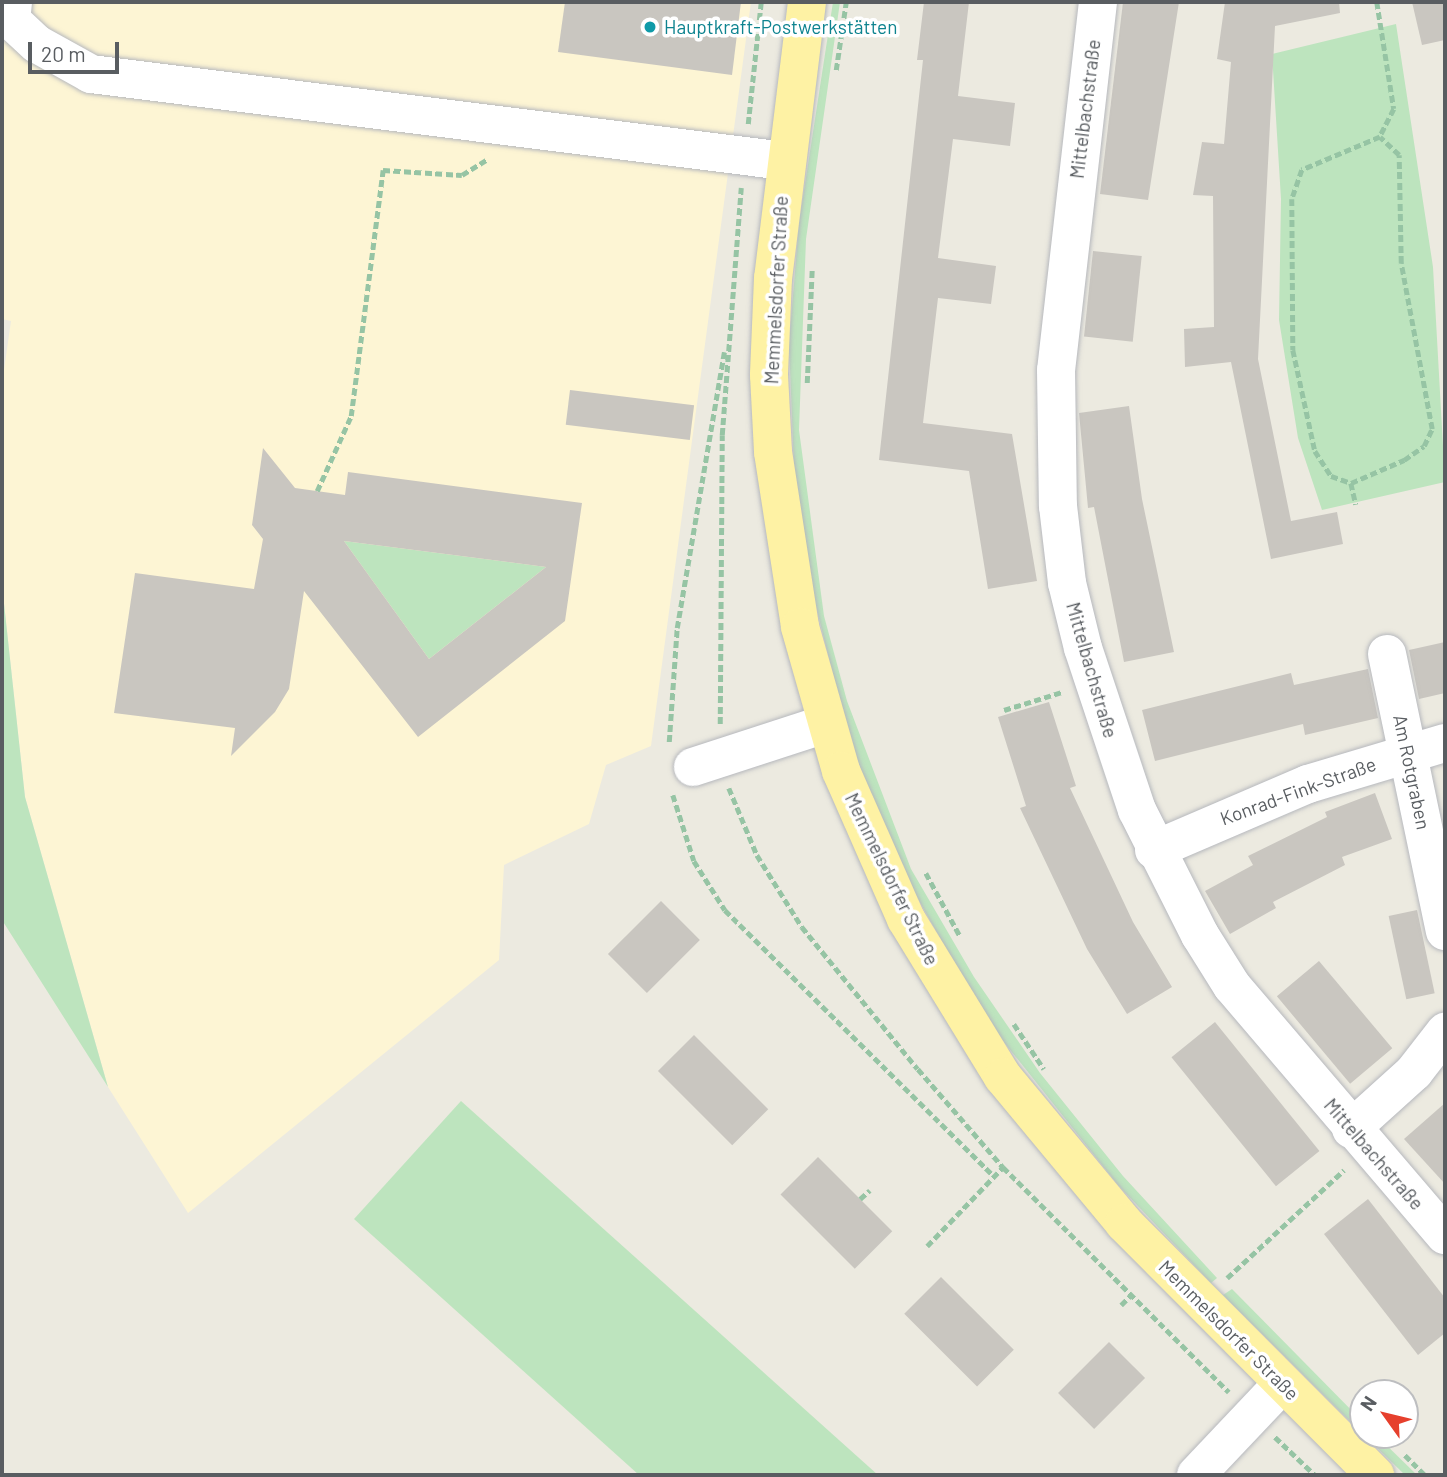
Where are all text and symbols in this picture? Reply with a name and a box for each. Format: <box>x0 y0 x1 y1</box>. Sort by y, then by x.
place label: Hauptkraft-Postwerkstätten <box>664 16 897 38</box>
marker: Hauptkraft-Postwerkstätten <box>642 19 658 35</box>
scale bar <box>32 28 122 72</box>
street label: Mittelbachstraße <box>1065 38 1105 180</box>
text: 20 m <box>41 41 86 66</box>
street label: Memmelsdorfer Straße <box>760 195 792 385</box>
street label: Mittelbachstraße <box>1062 600 1122 740</box>
street label: Am Rotgraben <box>1389 712 1435 832</box>
street label: Konrad-Fink-Straße <box>1217 752 1379 830</box>
street label: Memmelsdorfer Straße <box>840 789 944 969</box>
street label: Mittelbachstraße <box>1319 1094 1429 1214</box>
street label: Memmelsdorfer Straße <box>1154 1255 1304 1405</box>
north arrow <box>1349 1379 1419 1449</box>
text: N <box>1355 1391 1381 1415</box>

